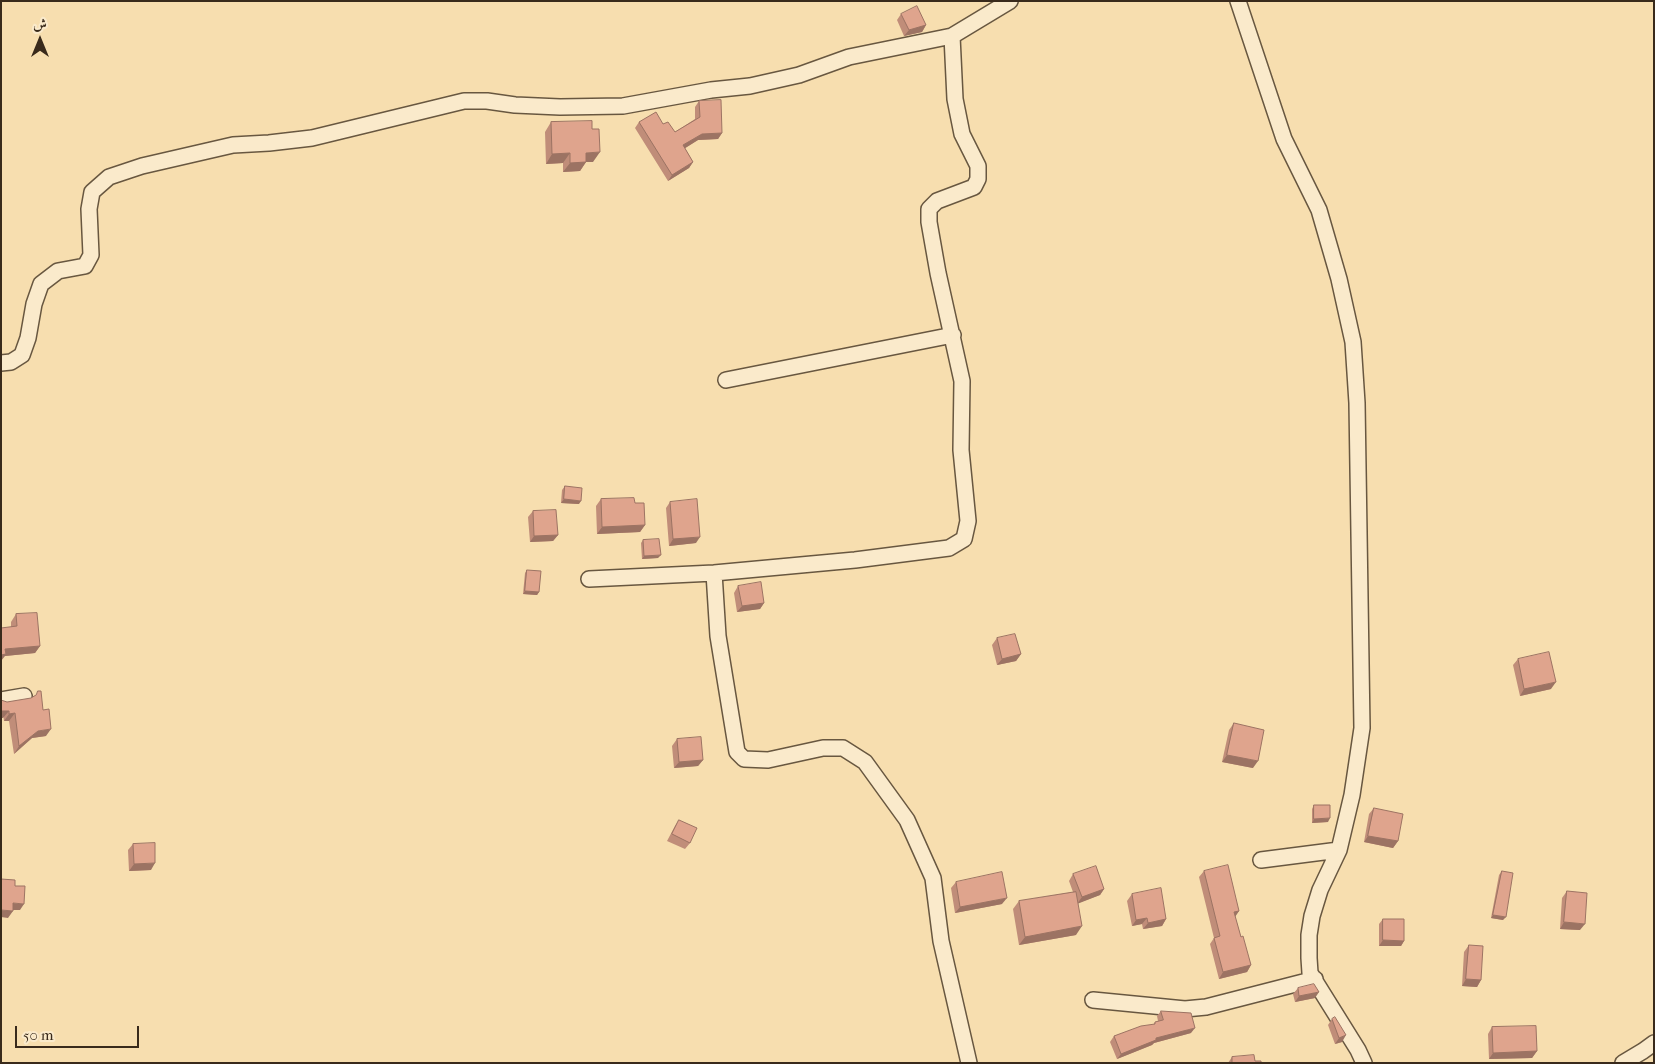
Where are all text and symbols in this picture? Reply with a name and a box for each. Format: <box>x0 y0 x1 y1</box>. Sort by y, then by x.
north arrow <box>15 15 65 65</box>
text: ش <box>33 16 47 33</box>
scale bar <box>18 1016 141 1048</box>
text: 50 m <box>23 1026 53 1044</box>

